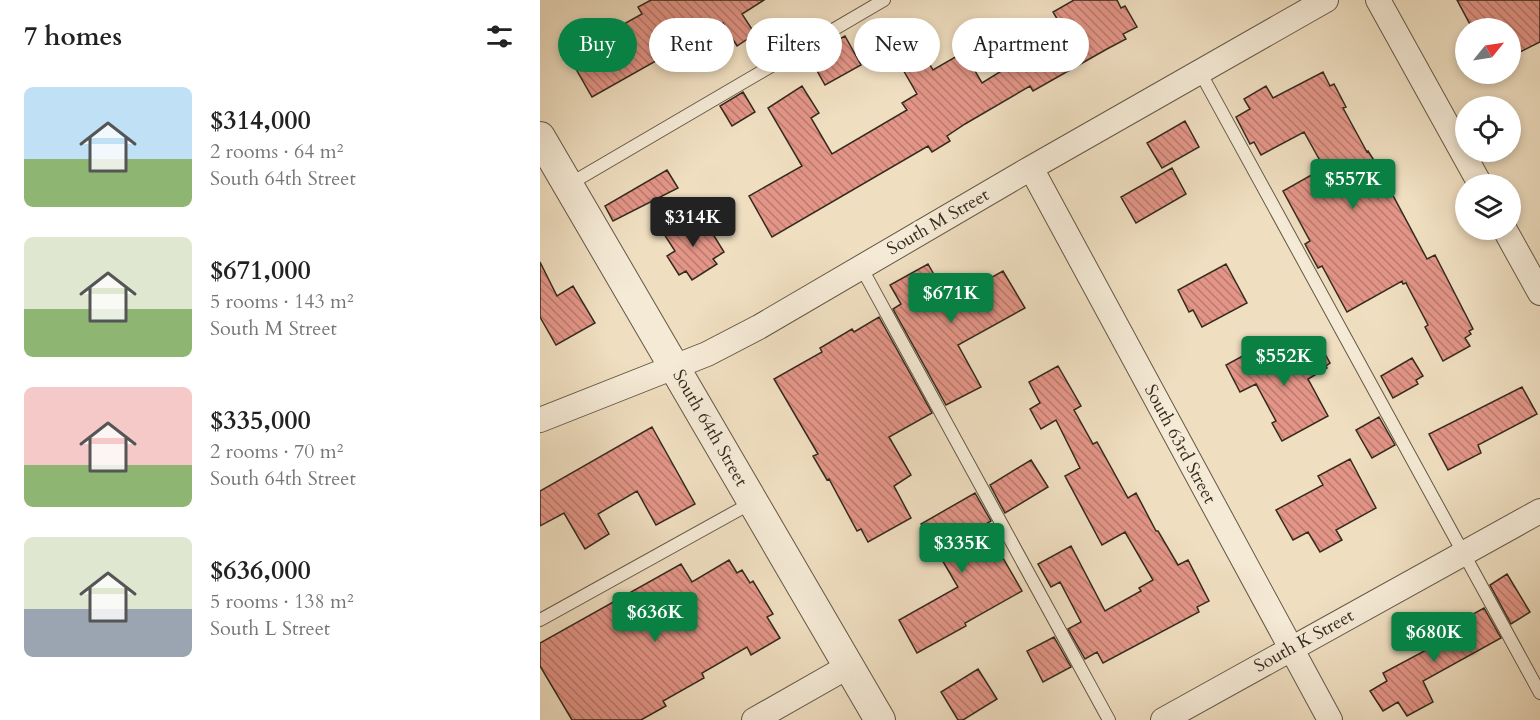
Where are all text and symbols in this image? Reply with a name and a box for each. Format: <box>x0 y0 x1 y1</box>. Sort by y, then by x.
chip: Buy <box>558 18 637 72</box>
chip: Rent <box>649 18 734 72</box>
chip: Filters <box>746 18 842 72</box>
chip: New <box>854 18 940 72</box>
chip: Apartment <box>952 18 1089 72</box>
north arrow <box>1455 18 1521 84</box>
map controls <box>1455 18 1521 240</box>
text: 7 homes <box>24 19 122 54</box>
icon: filters <box>483 20 516 53</box>
button: locate <box>1455 96 1521 162</box>
text: $314,000 <box>210 103 311 138</box>
icon: home <box>72 111 144 183</box>
text: 2 rooms · 64 m² <box>210 138 343 165</box>
pin: $557K <box>1311 159 1395 210</box>
text: South 64th Street <box>210 165 356 192</box>
text: $557K <box>1324 165 1382 192</box>
button: layers <box>1455 174 1521 240</box>
street label: South M Street <box>882 182 994 261</box>
pin: $314K <box>651 197 735 248</box>
text: $314K <box>664 203 722 230</box>
text: $671,000 <box>210 253 311 288</box>
icon: home <box>72 261 144 333</box>
pin: $671K <box>909 273 993 324</box>
text: $671K <box>922 279 980 306</box>
text: 5 rooms · 143 m² <box>210 288 354 315</box>
text: South M Street <box>210 315 337 342</box>
pin: $552K <box>1242 336 1326 387</box>
text: $552K <box>1255 342 1313 369</box>
street label: South 64th Street <box>666 365 754 491</box>
street label: South 63rd Street <box>1138 380 1222 508</box>
text: $335,000 <box>210 403 311 438</box>
icon: home <box>72 411 144 483</box>
text: 2 rooms · 70 m² <box>210 438 343 465</box>
text: South 64th Street <box>210 465 356 492</box>
pin: $335K <box>920 523 1004 574</box>
text: $335K <box>933 529 991 556</box>
text: $636,000 <box>210 553 311 588</box>
icon: home <box>72 561 144 633</box>
text: 5 rooms · 138 m² <box>210 588 354 615</box>
pin: $636K <box>613 592 697 643</box>
text: $636K <box>626 598 684 625</box>
street label: South K Street <box>1250 603 1359 679</box>
pin: $680K <box>1392 612 1476 663</box>
text: South L Street <box>210 615 330 642</box>
text: $680K <box>1405 618 1463 645</box>

